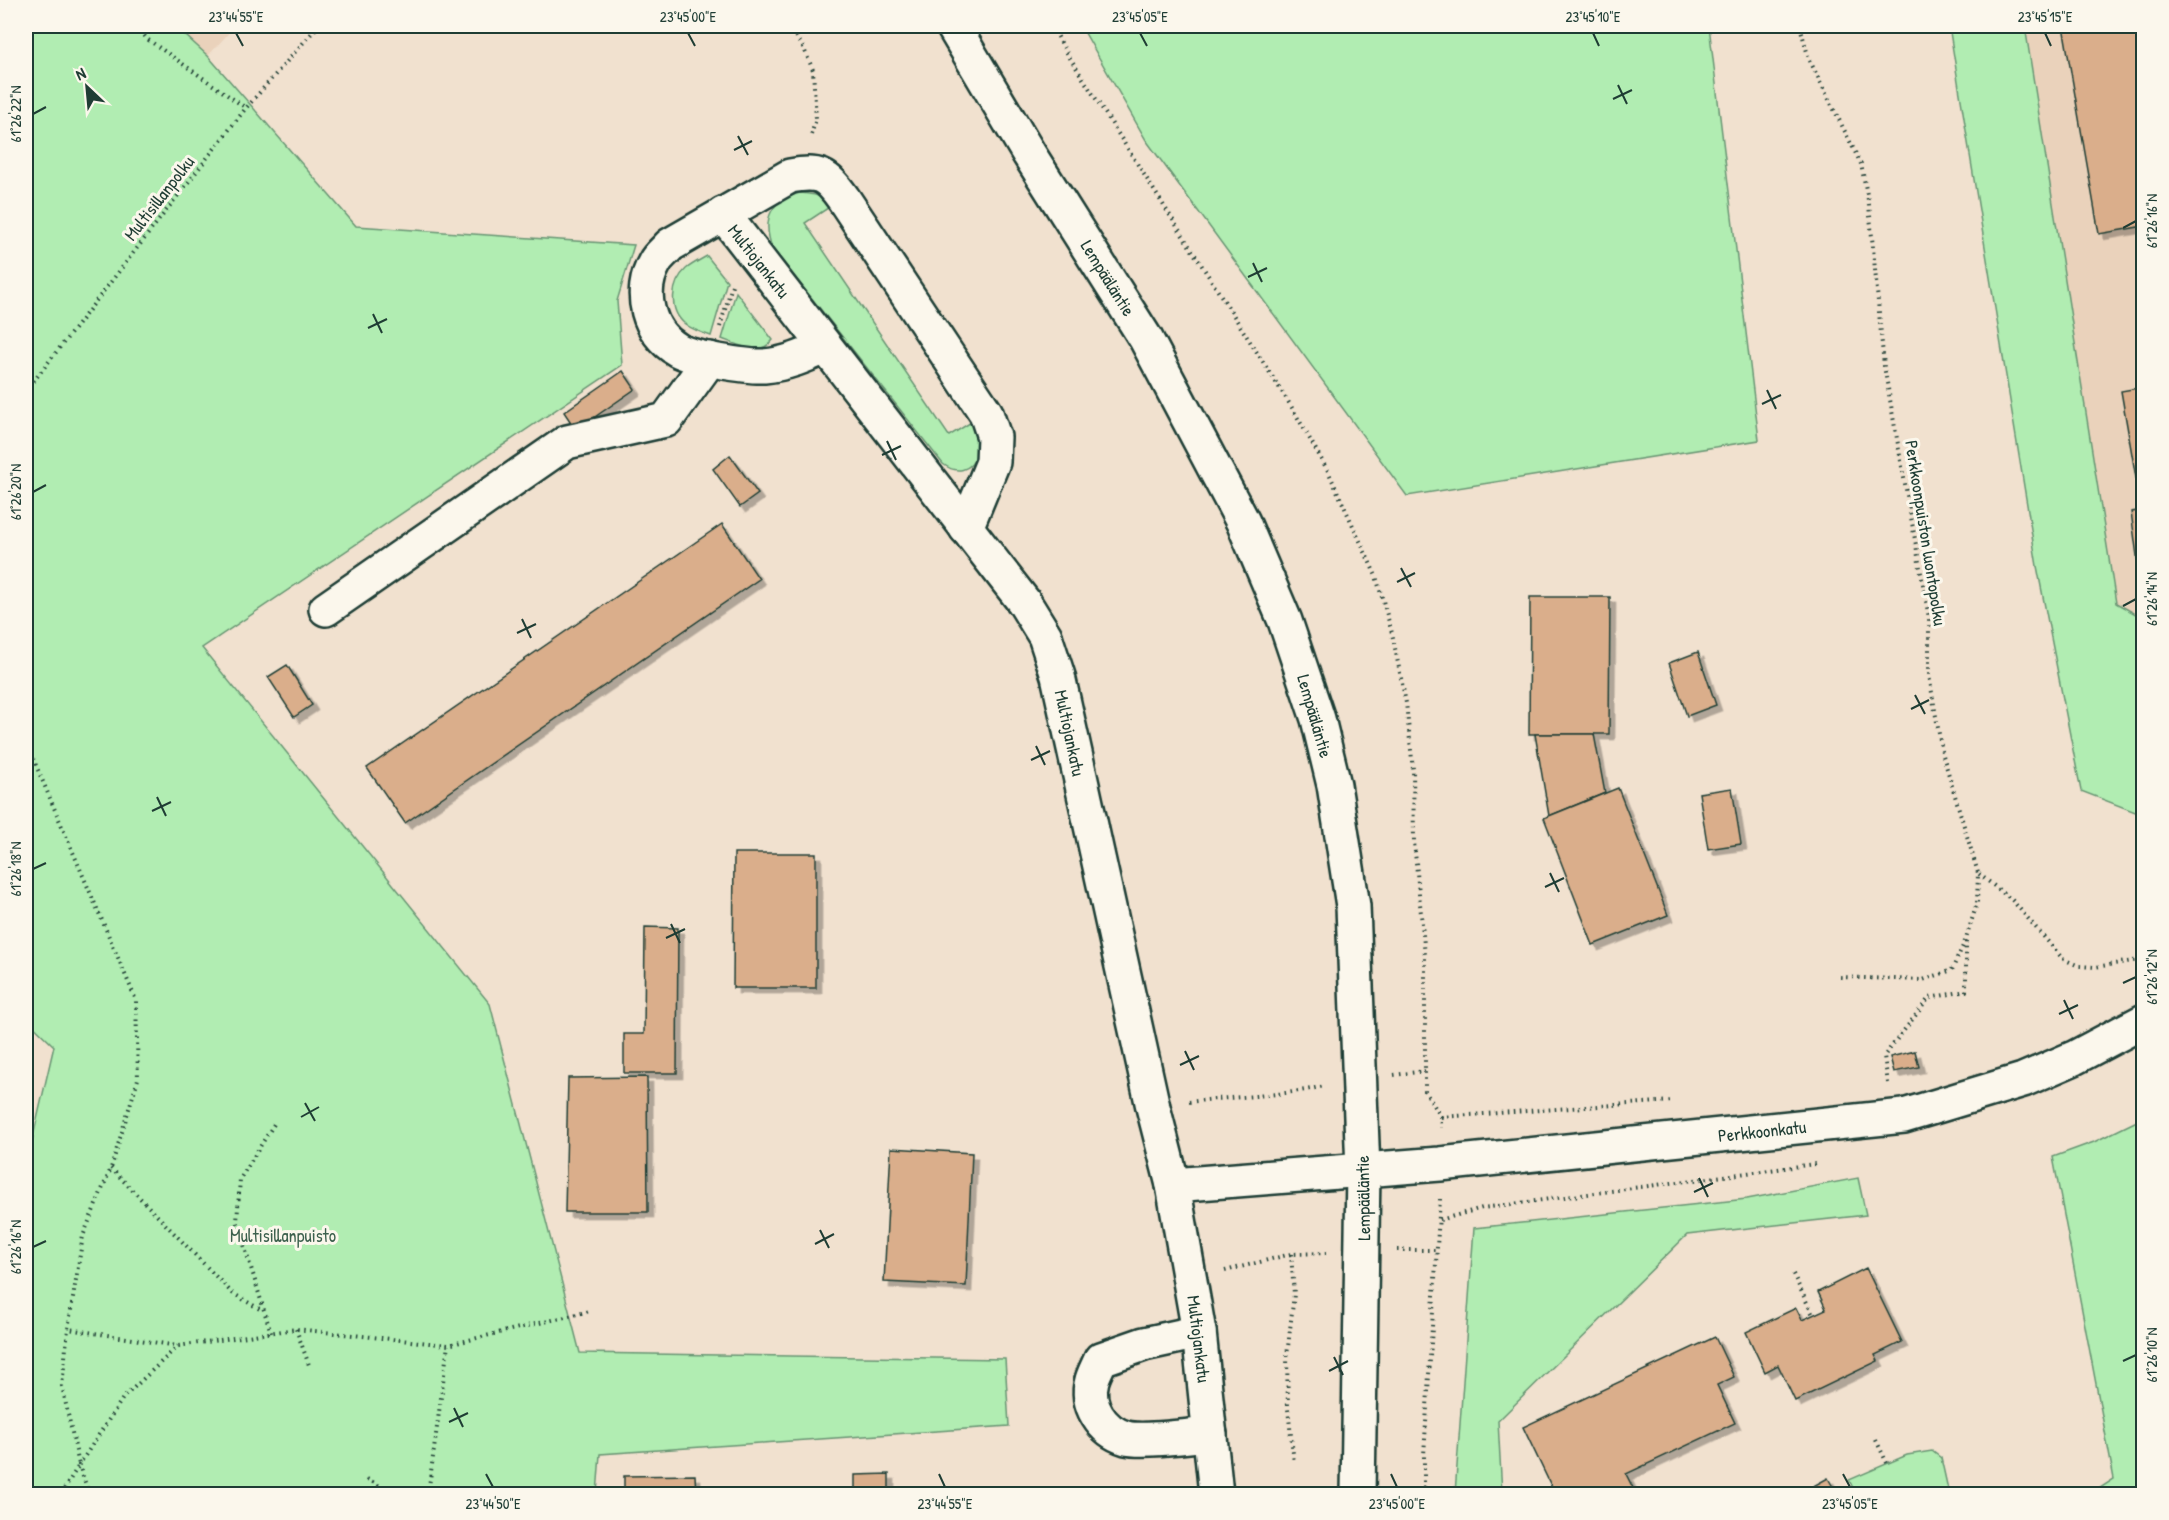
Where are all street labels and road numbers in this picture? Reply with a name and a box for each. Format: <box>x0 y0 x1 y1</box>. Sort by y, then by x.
street label: Multisillanpolku <box>118 150 200 246</box>
street label: Multiojankatu <box>722 219 796 303</box>
street label: Lempääläntie <box>1075 235 1141 321</box>
street label: Perkkoonpuiston luontopolku <box>1899 439 1953 627</box>
street label: Lempääläntie <box>1291 672 1339 760</box>
street label: Multiojankatu <box>1049 688 1091 778</box>
street label: Perkkoonkatu <box>1717 1114 1807 1148</box>
street label: Lempääläntie <box>1350 1155 1376 1241</box>
street label: Multiojankatu <box>1181 1294 1217 1384</box>

